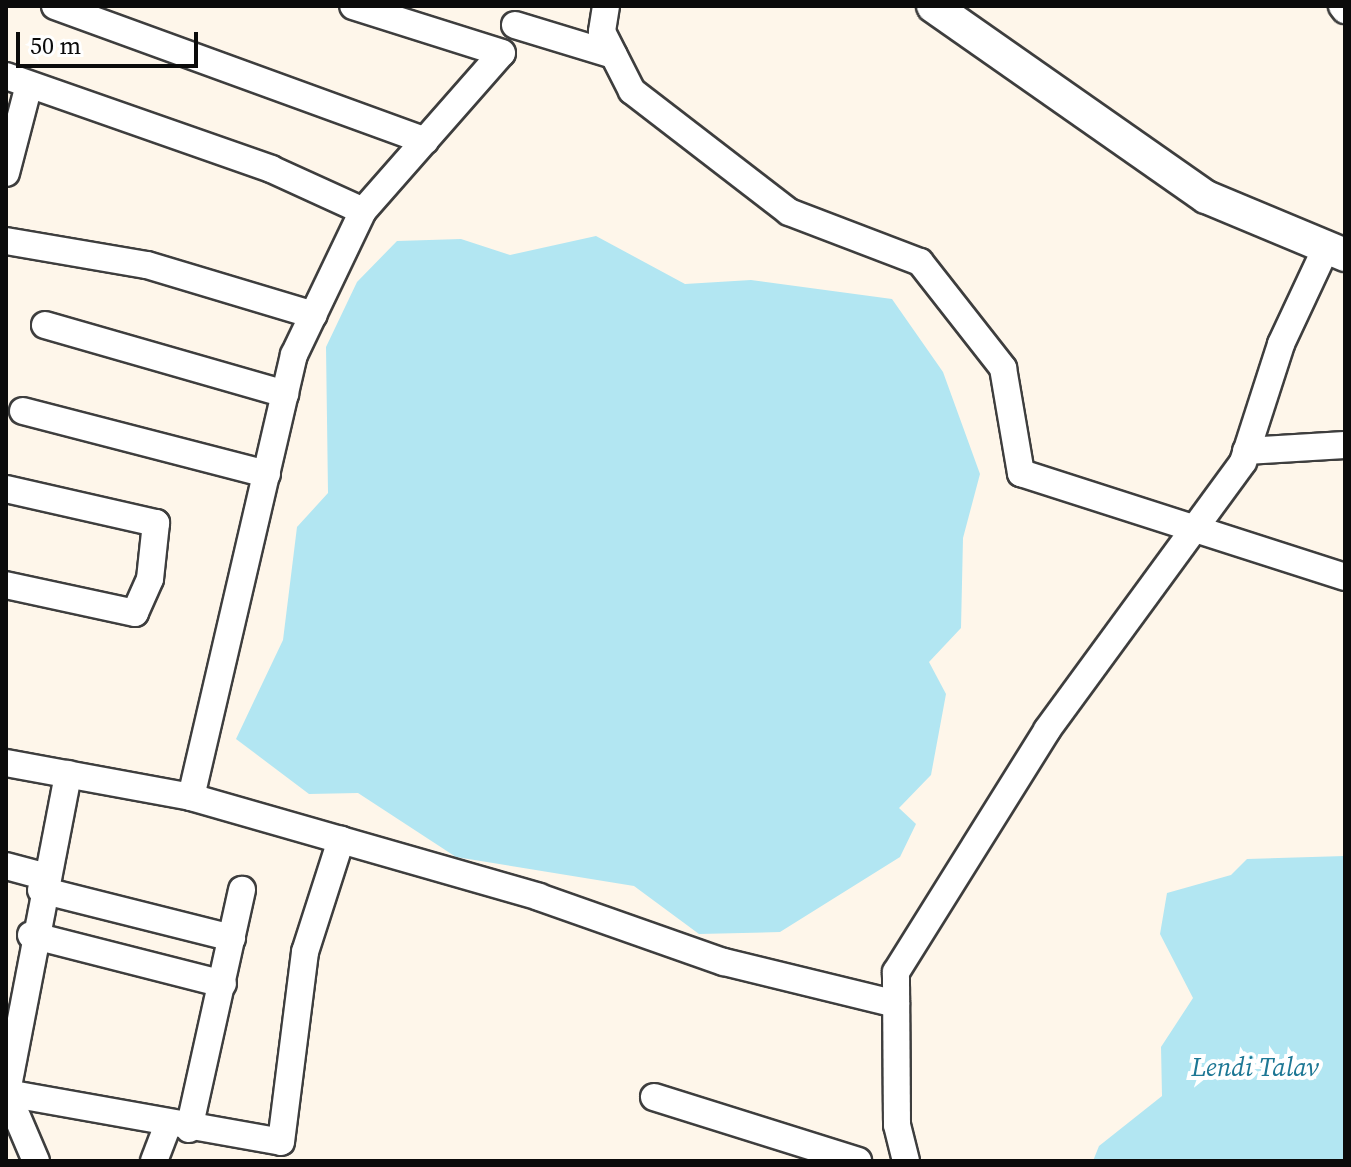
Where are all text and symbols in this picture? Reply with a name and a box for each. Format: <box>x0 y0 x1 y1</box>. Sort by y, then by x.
scale bar <box>20 16 202 66</box>
text: 50 m <box>30 29 81 62</box>
water label: Lendi Talav <box>1191 1052 1319 1084</box>

